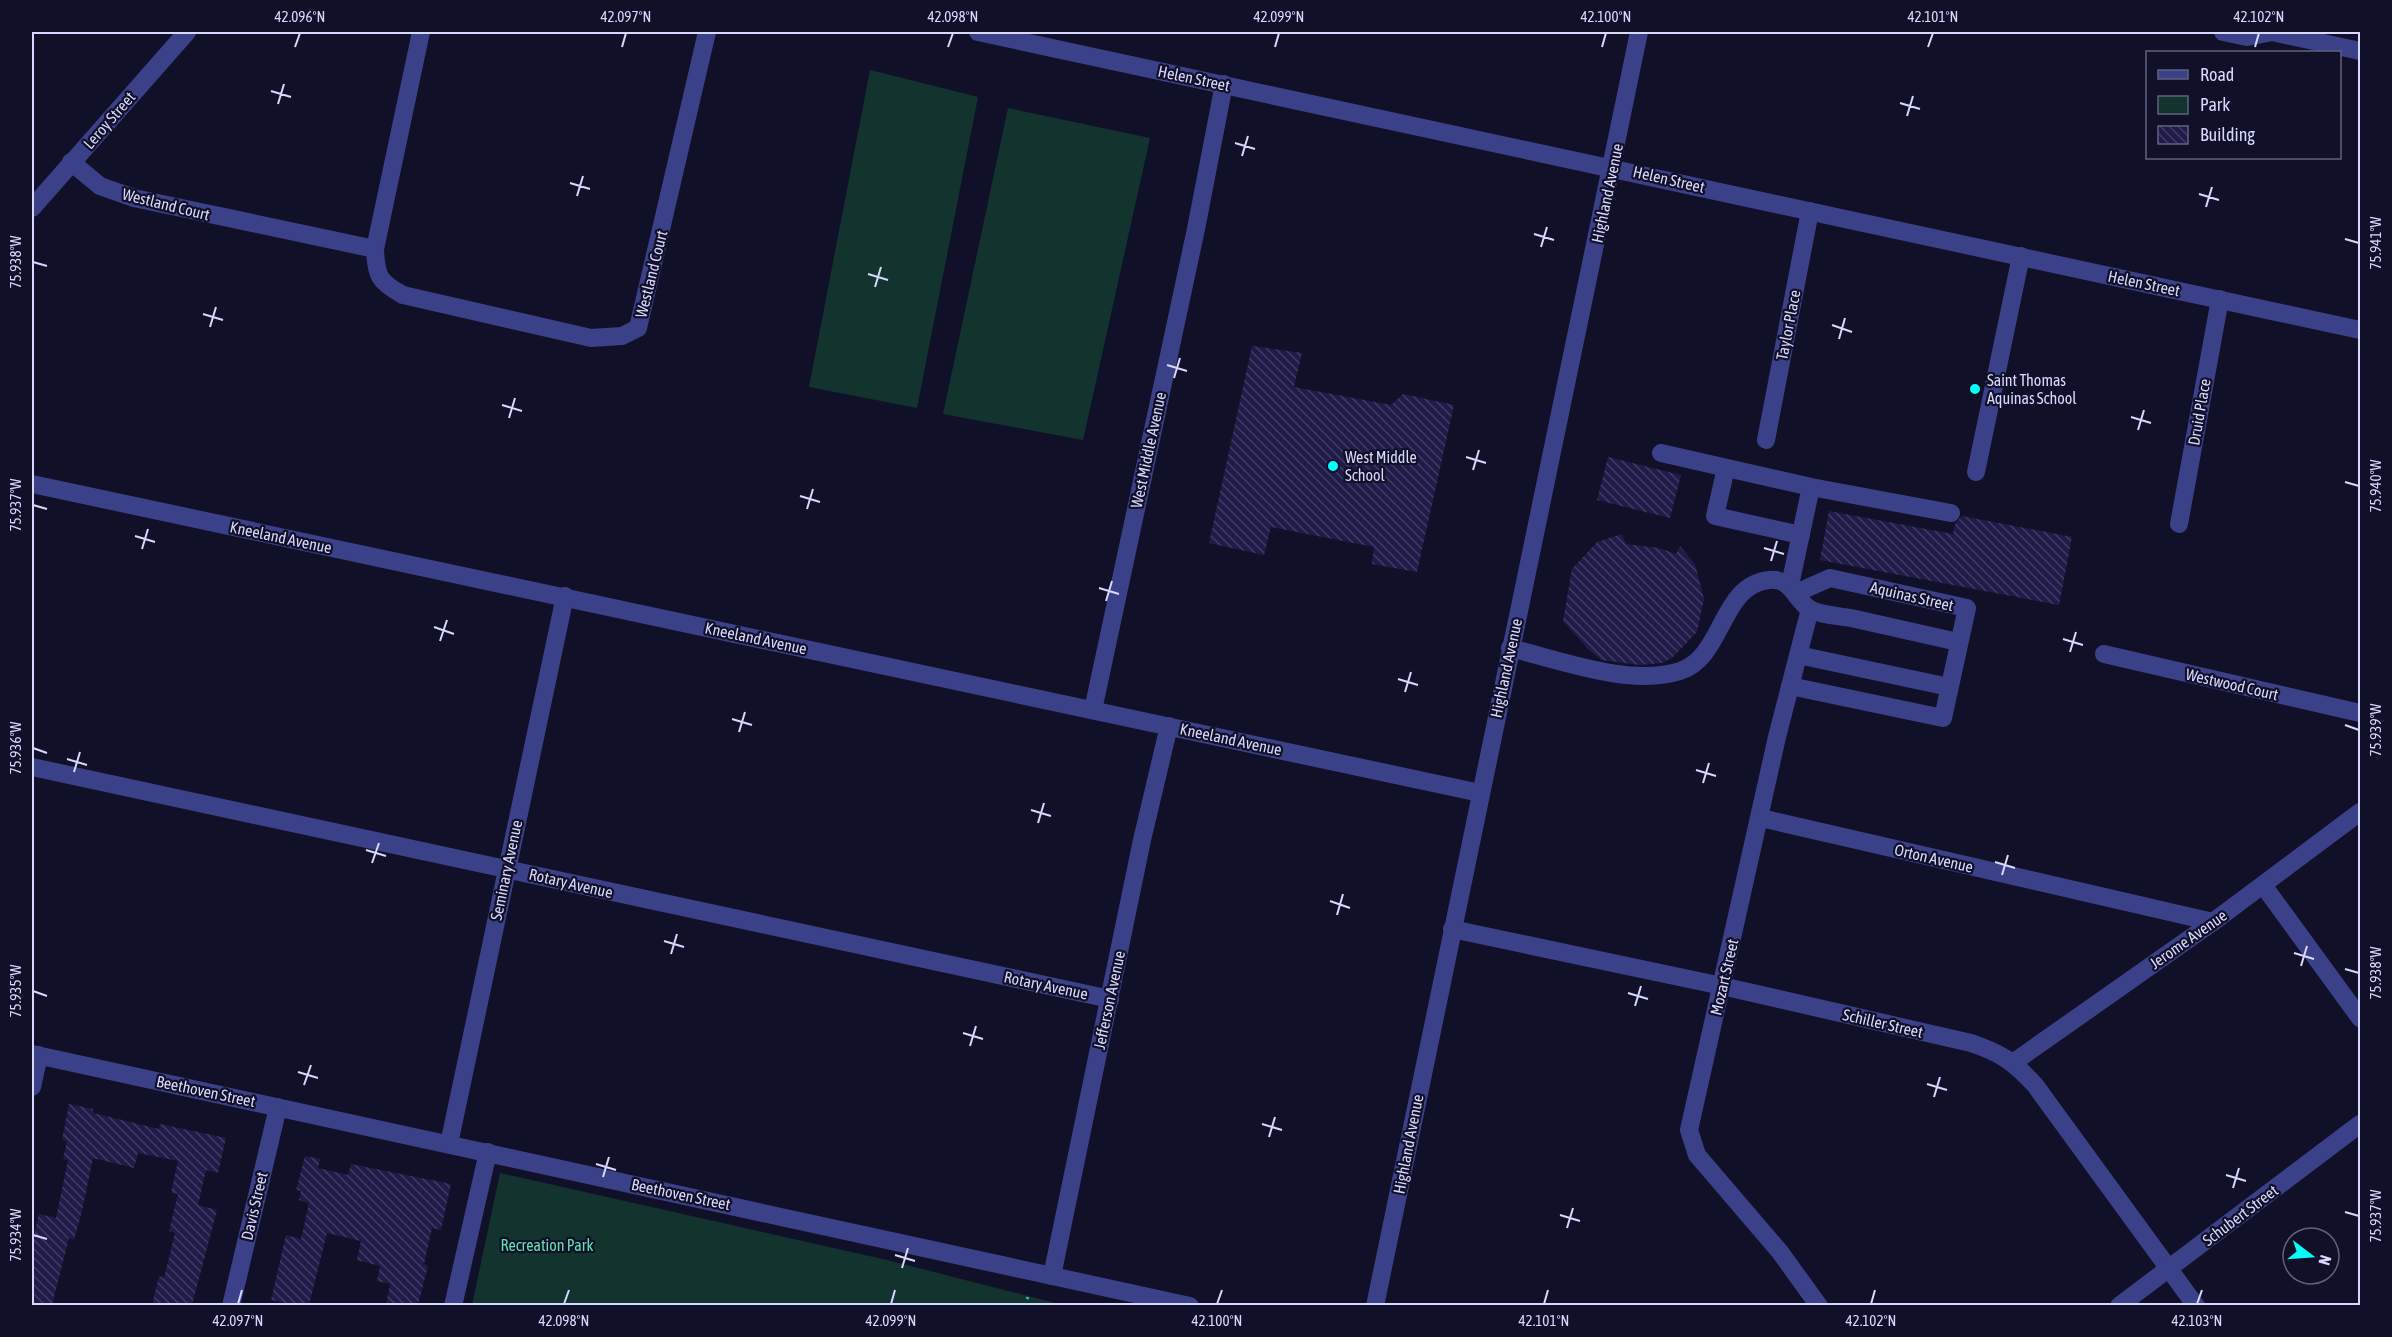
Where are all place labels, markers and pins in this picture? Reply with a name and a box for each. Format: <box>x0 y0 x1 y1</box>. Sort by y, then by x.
place label: Saint Thomas Aquinas School <box>1987 371 2077 408</box>
marker: Saint Thomas Aquinas School <box>1968 382 1982 396</box>
place label: West Middle School <box>1345 448 1417 484</box>
marker: West Middle School <box>1326 459 1340 473</box>

